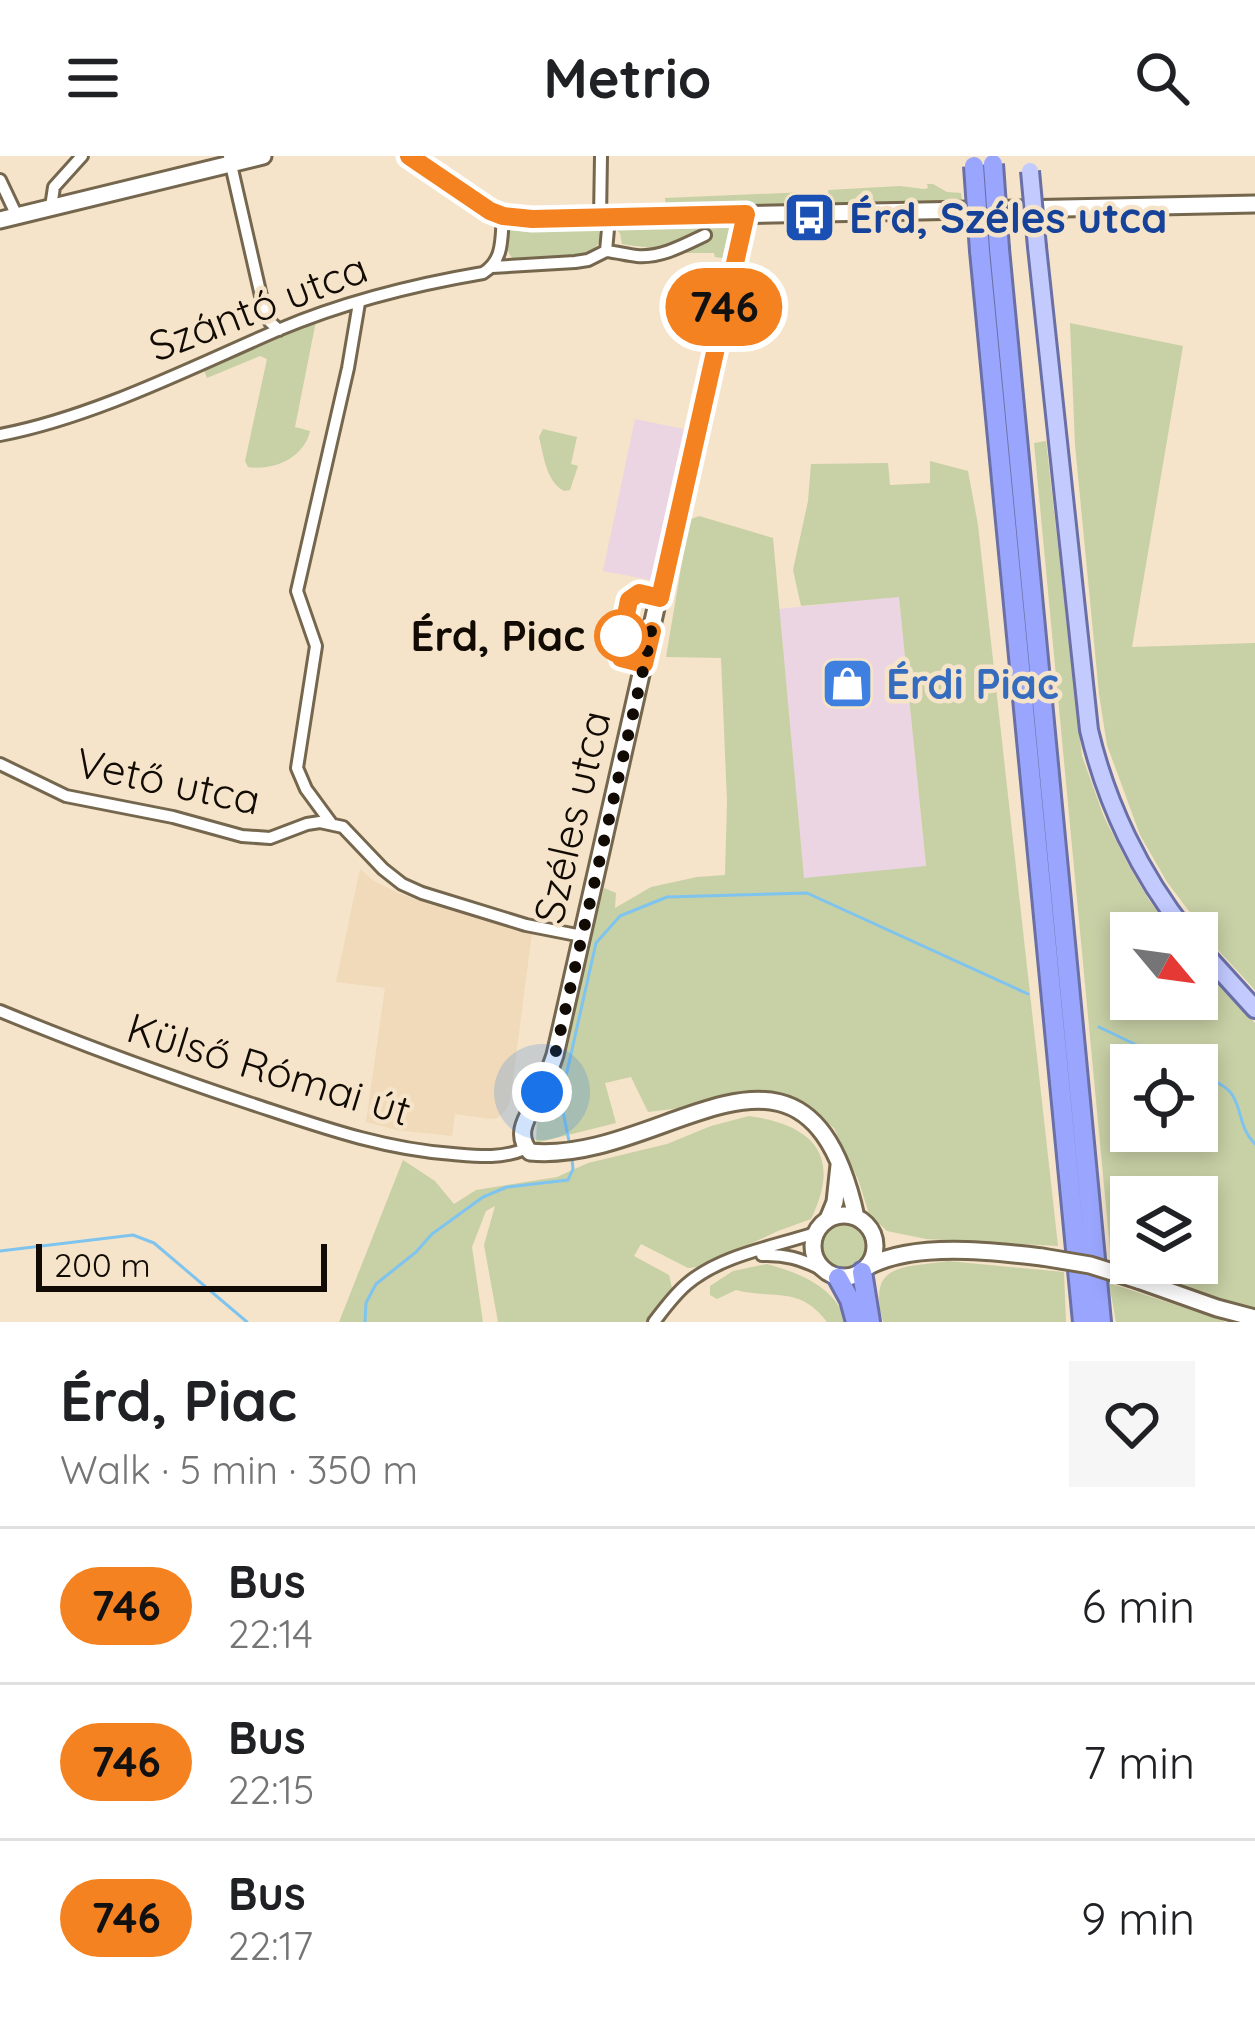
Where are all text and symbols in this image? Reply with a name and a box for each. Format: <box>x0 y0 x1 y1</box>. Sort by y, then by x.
text: Metrio <box>543 44 712 112</box>
icon: menu <box>60 45 126 111</box>
icon: search <box>1129 45 1195 111</box>
bus stop icon: Érd, Széles utca <box>782 190 838 246</box>
place label: Érd, Széles utca <box>849 191 1167 244</box>
street label: Szántó utca <box>141 241 375 372</box>
line badge: 746 <box>655 268 793 346</box>
text: 746 <box>689 280 759 333</box>
place label: Érd, Piac <box>411 609 585 662</box>
marker: Érd, Piac <box>596 611 646 661</box>
shop icon: Érdi Piac <box>819 656 875 712</box>
place label: Érdi Piac <box>886 657 1059 710</box>
street label: Széles utca <box>521 706 622 928</box>
street label: Vető utca <box>71 735 265 826</box>
north arrow <box>1110 912 1218 1020</box>
map controls <box>1110 912 1218 1284</box>
street label: Külső Római út <box>121 1000 417 1137</box>
button: locate <box>1110 1044 1218 1152</box>
your location <box>512 1062 572 1122</box>
button: layers <box>1110 1176 1218 1284</box>
scale bar <box>36 1238 327 1291</box>
text: 200 m <box>54 1244 151 1285</box>
button: heart <box>1069 1361 1195 1487</box>
text: Érd, Piac <box>60 1364 297 1435</box>
text: Walk · 5 min · 350 m <box>60 1445 418 1494</box>
text: Bus <box>228 1553 306 1609</box>
text: 6 min <box>1082 1578 1195 1634</box>
text: 746 <box>91 1579 161 1632</box>
text: 22:14 <box>228 1609 313 1658</box>
text: Bus <box>228 1709 306 1765</box>
text: 7 min <box>1083 1734 1195 1790</box>
text: 746 <box>91 1735 161 1788</box>
text: 22:15 <box>228 1765 314 1814</box>
text: Bus <box>228 1865 306 1921</box>
text: 9 min <box>1081 1890 1195 1946</box>
text: 746 <box>91 1891 161 1944</box>
text: 22:17 <box>228 1921 313 1970</box>

